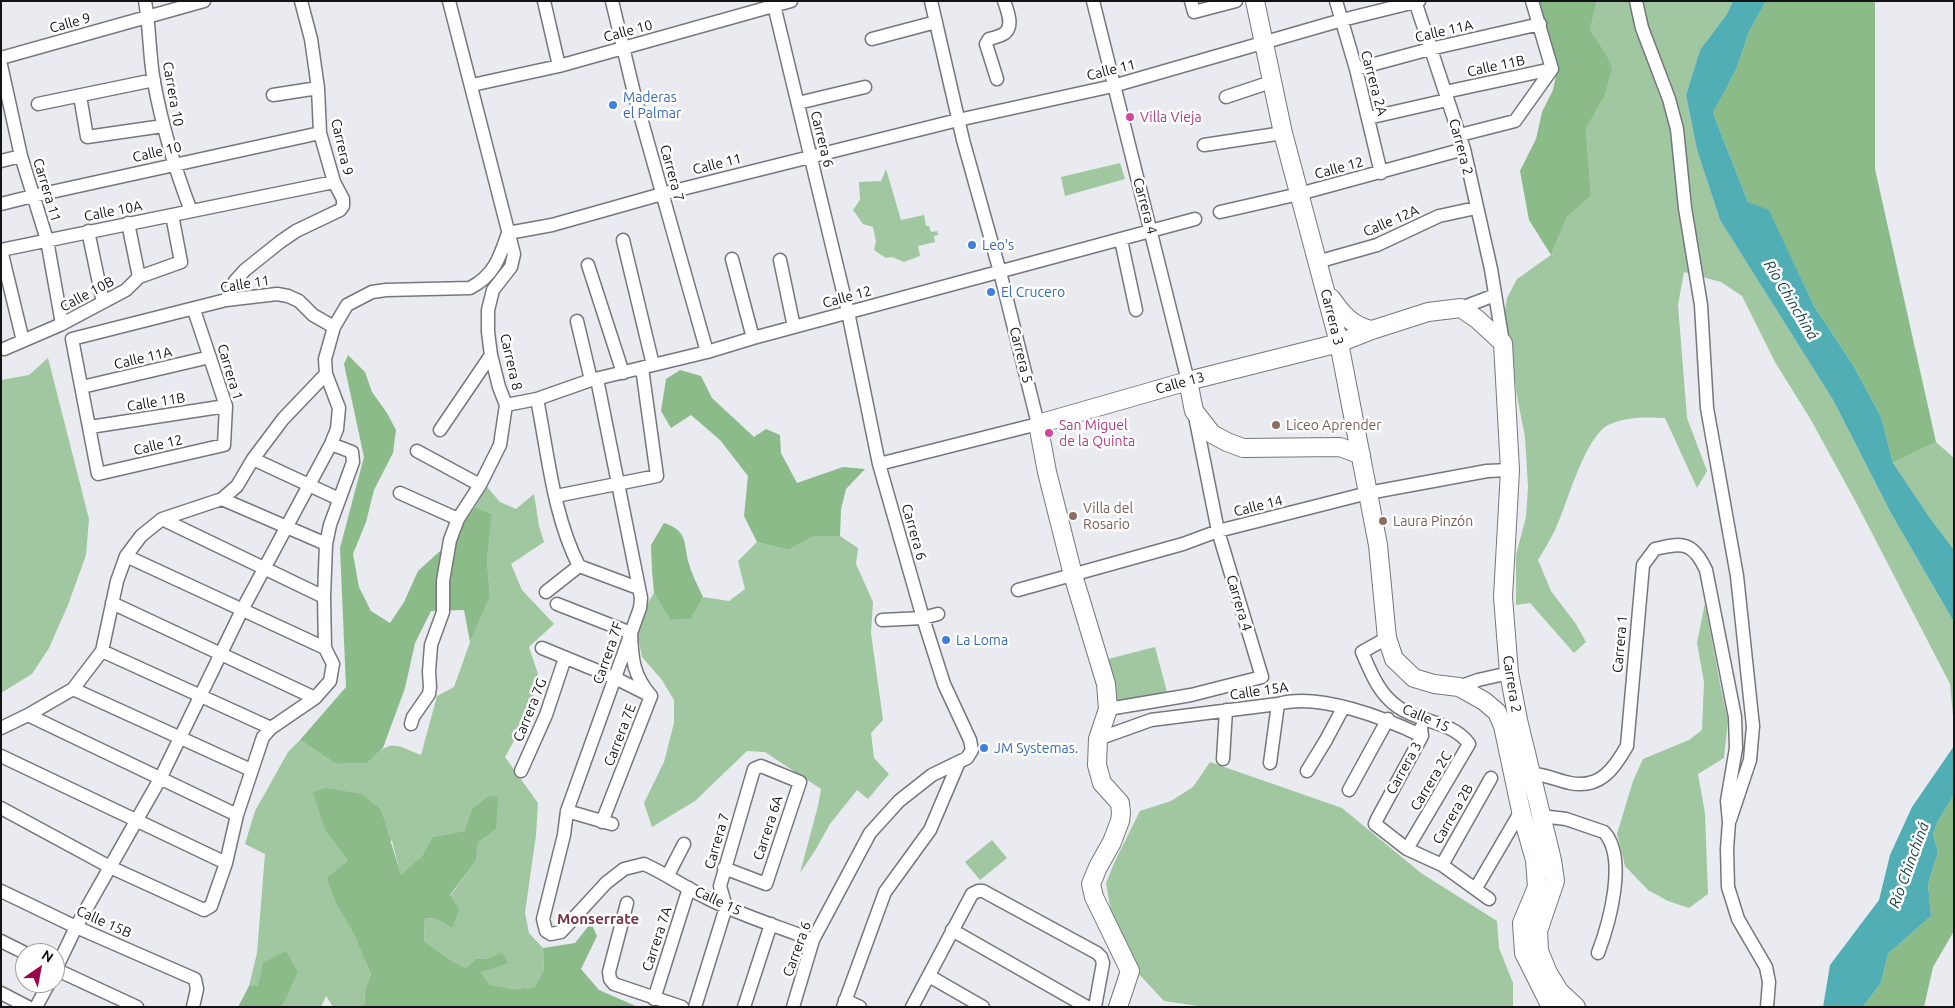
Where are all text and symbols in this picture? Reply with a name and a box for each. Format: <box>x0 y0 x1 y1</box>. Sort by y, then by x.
street label: Calle 9 <box>48 9 92 37</box>
street label: Calle 10 <box>602 16 654 46</box>
street label: Calle 11A <box>1413 16 1475 46</box>
street label: Carrera 2A <box>1357 49 1391 117</box>
street label: Calle 11B <box>1466 52 1526 80</box>
street label: Calle 11 <box>1085 56 1137 84</box>
street label: Carrera 10 <box>159 60 187 128</box>
place label: Maderas el Palmar <box>623 89 681 121</box>
marker: Maderas el Palmar <box>607 99 619 111</box>
street label: Carrera 6 <box>807 109 837 169</box>
place label: Villa Vieja <box>1140 109 1202 125</box>
marker: Villa Vieja <box>1124 111 1136 123</box>
street label: Carrera 9 <box>327 117 357 177</box>
street label: Carrera 2 <box>1445 117 1477 177</box>
street label: Calle 10 <box>131 138 183 166</box>
street label: Carrera 7 <box>656 143 688 203</box>
street label: Calle 11 <box>691 150 743 178</box>
street label: Calle 12 <box>1313 153 1365 183</box>
street label: Carrera 11 <box>29 156 65 224</box>
street label: Carrera 4 <box>1129 176 1161 236</box>
street label: Calle 10A <box>82 197 144 225</box>
street label: Calle 12A <box>1361 202 1421 240</box>
place label: Leo's <box>982 237 1014 253</box>
marker: Leo's <box>966 239 978 251</box>
water label: Río Chinchiná <box>1760 257 1822 343</box>
street label: Calle 11 <box>219 272 271 296</box>
street label: Calle 10B <box>57 273 117 315</box>
street label: Calle 12 <box>821 282 873 312</box>
place label: El Crucero <box>1001 284 1065 300</box>
marker: El Crucero <box>985 286 997 298</box>
street label: Carrera 3 <box>1317 287 1347 347</box>
street label: Carrera 5 <box>1006 325 1036 385</box>
street label: Carrera 8 <box>496 332 526 392</box>
street label: Carrera 1 <box>214 342 246 402</box>
street label: Calle 11A <box>112 343 174 373</box>
street label: Calle 13 <box>1154 368 1206 398</box>
street label: Calle 11B <box>126 389 186 415</box>
place label: San Miguel de la Quinta <box>1059 417 1135 450</box>
place label: Liceo Aprender <box>1286 417 1382 433</box>
marker: Liceo Aprender <box>1270 419 1282 431</box>
marker: San Miguel de la Quinta <box>1043 427 1055 439</box>
street label: Calle 12 <box>132 431 184 459</box>
street label: Calle 14 <box>1232 492 1284 520</box>
place label: Villa del Rosario <box>1083 500 1133 532</box>
street label: Carrera 6 <box>898 502 930 562</box>
marker: Villa del Rosario <box>1067 510 1079 522</box>
place label: Laura Pinzón <box>1393 513 1473 529</box>
marker: Laura Pinzón <box>1377 515 1389 527</box>
street label: Carrera 4 <box>1223 573 1255 633</box>
street label: Carrera 1 <box>1609 615 1631 673</box>
street label: Carrera 7F <box>589 620 627 686</box>
place label: La Loma <box>956 632 1008 648</box>
marker: La Loma <box>940 634 952 646</box>
street label: Carrera 2 <box>1499 654 1525 714</box>
street label: Carrera 7G <box>510 676 550 744</box>
street label: Calle 15A <box>1229 679 1289 703</box>
street label: Carrera 7E <box>600 701 640 769</box>
street label: Calle 15 <box>1400 701 1452 735</box>
street label: Carrera 3 <box>1383 739 1425 797</box>
place label: JM Systemas. <box>994 740 1078 756</box>
marker: JM Systemas. <box>978 742 990 754</box>
street label: Carrera 2C <box>1407 748 1455 814</box>
street label: Carrera 2B <box>1429 781 1477 847</box>
street label: Carrera 6A <box>750 794 786 862</box>
street label: Carrera 7 <box>701 811 733 871</box>
water label: Río Chinchiná <box>1885 820 1933 910</box>
street label: Calle 15 <box>692 883 744 919</box>
street label: Calle 15B <box>74 902 134 942</box>
street label: Carrera 7A <box>639 905 675 973</box>
district label: Monserrate <box>557 910 639 928</box>
street label: Carrera 6 <box>779 919 815 979</box>
north arrow <box>15 943 65 993</box>
text: N <box>39 947 56 966</box>

